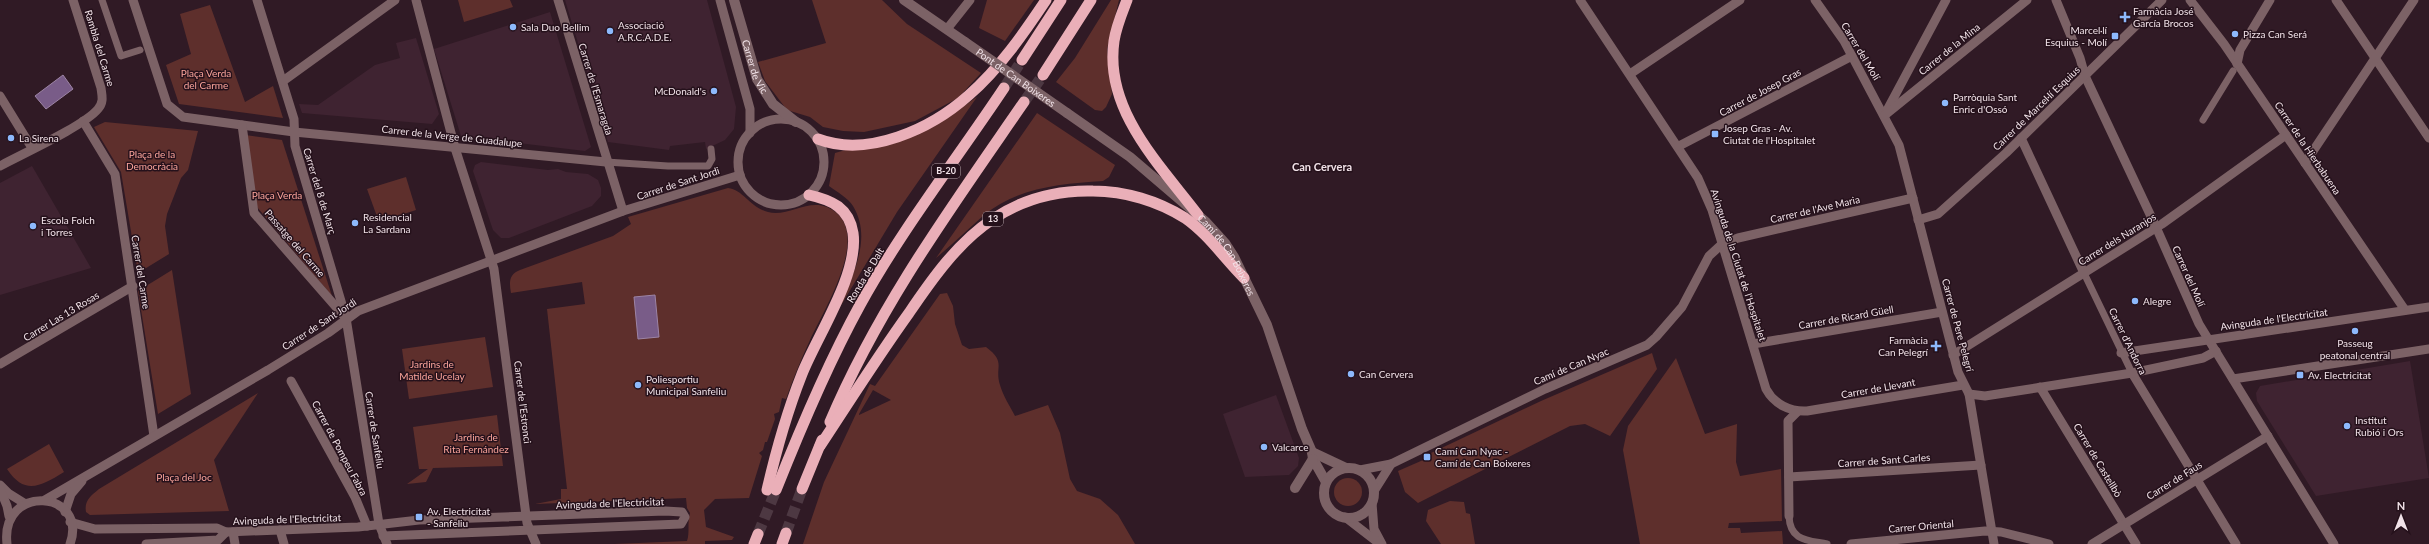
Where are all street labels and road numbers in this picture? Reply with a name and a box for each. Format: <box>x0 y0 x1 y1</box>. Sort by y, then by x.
street label: Rambla del Carme <box>83 8 117 88</box>
street label: Carrer del Molí <box>1839 20 1883 83</box>
street label: Carrer de la Mina <box>1916 21 1982 77</box>
street label: Carrer de Vic <box>740 38 771 96</box>
street label: Carrer de l'Esmaragda <box>576 42 616 136</box>
street label: Pont de Can Boixeres <box>974 46 1058 109</box>
street label: Carrer de Marcel·lí Esquius <box>1990 63 2082 153</box>
street label: Carrer de Josep Gras <box>1717 65 1803 119</box>
street label: Carrer de la Hierbabuena <box>2272 99 2344 197</box>
street label: Carrer de la Verge de Guadalupe <box>381 123 523 149</box>
street label: Carrer del 8 de Març <box>301 146 339 236</box>
street label: Carrer de Sant Jordi <box>635 164 721 202</box>
road number: B-20 <box>932 164 960 178</box>
street label: Avinguda de la Ciutat de l'Hospitalet <box>1709 187 1769 343</box>
street label: Carrer de l'Ave Maria <box>1769 193 1861 225</box>
street label: Passatge del Carme <box>262 207 328 279</box>
street label: Carrer dels Naranjos <box>2076 210 2158 268</box>
road number: 13 <box>983 212 1003 226</box>
street label: Camí de Can Boixeres <box>1195 212 1258 297</box>
street label: Carrer del Carme <box>129 234 153 310</box>
street label: Carrer del Molí <box>2170 244 2208 309</box>
street label: Ronda de Dalt <box>844 245 886 305</box>
street label: Carrer de Pere Pelegrí <box>1940 277 1976 373</box>
street label: Carrer Las 13 Rosas <box>21 289 101 343</box>
street label: Carrer de Sant Jordi <box>280 295 358 353</box>
street label: Carrer de Ricard Güell <box>1798 303 1894 331</box>
street label: Avinguda de l'Electricitat <box>2220 305 2329 332</box>
street label: Carrer d'Andorra <box>2107 306 2149 376</box>
street label: Camí de Can Nyac <box>1532 345 1611 387</box>
street label: Carrer de l'Estronci <box>512 360 534 444</box>
street label: Carrer de Llevant <box>1840 375 1916 400</box>
street label: Carrer de Sanfeliu <box>363 390 387 470</box>
street label: Carrer de Pompeu Fabra <box>310 398 370 498</box>
street label: Carrer de Castellbò <box>2071 421 2125 499</box>
street label: Carrer de Sant Carles <box>1837 451 1931 469</box>
street label: Carrer de Faus <box>2144 458 2204 502</box>
street label: Avinguda de l'Electricitat <box>556 495 665 511</box>
street label: Avinguda de l'Electricitat <box>233 511 342 527</box>
street label: Carrer Oriental <box>1888 517 1954 535</box>

